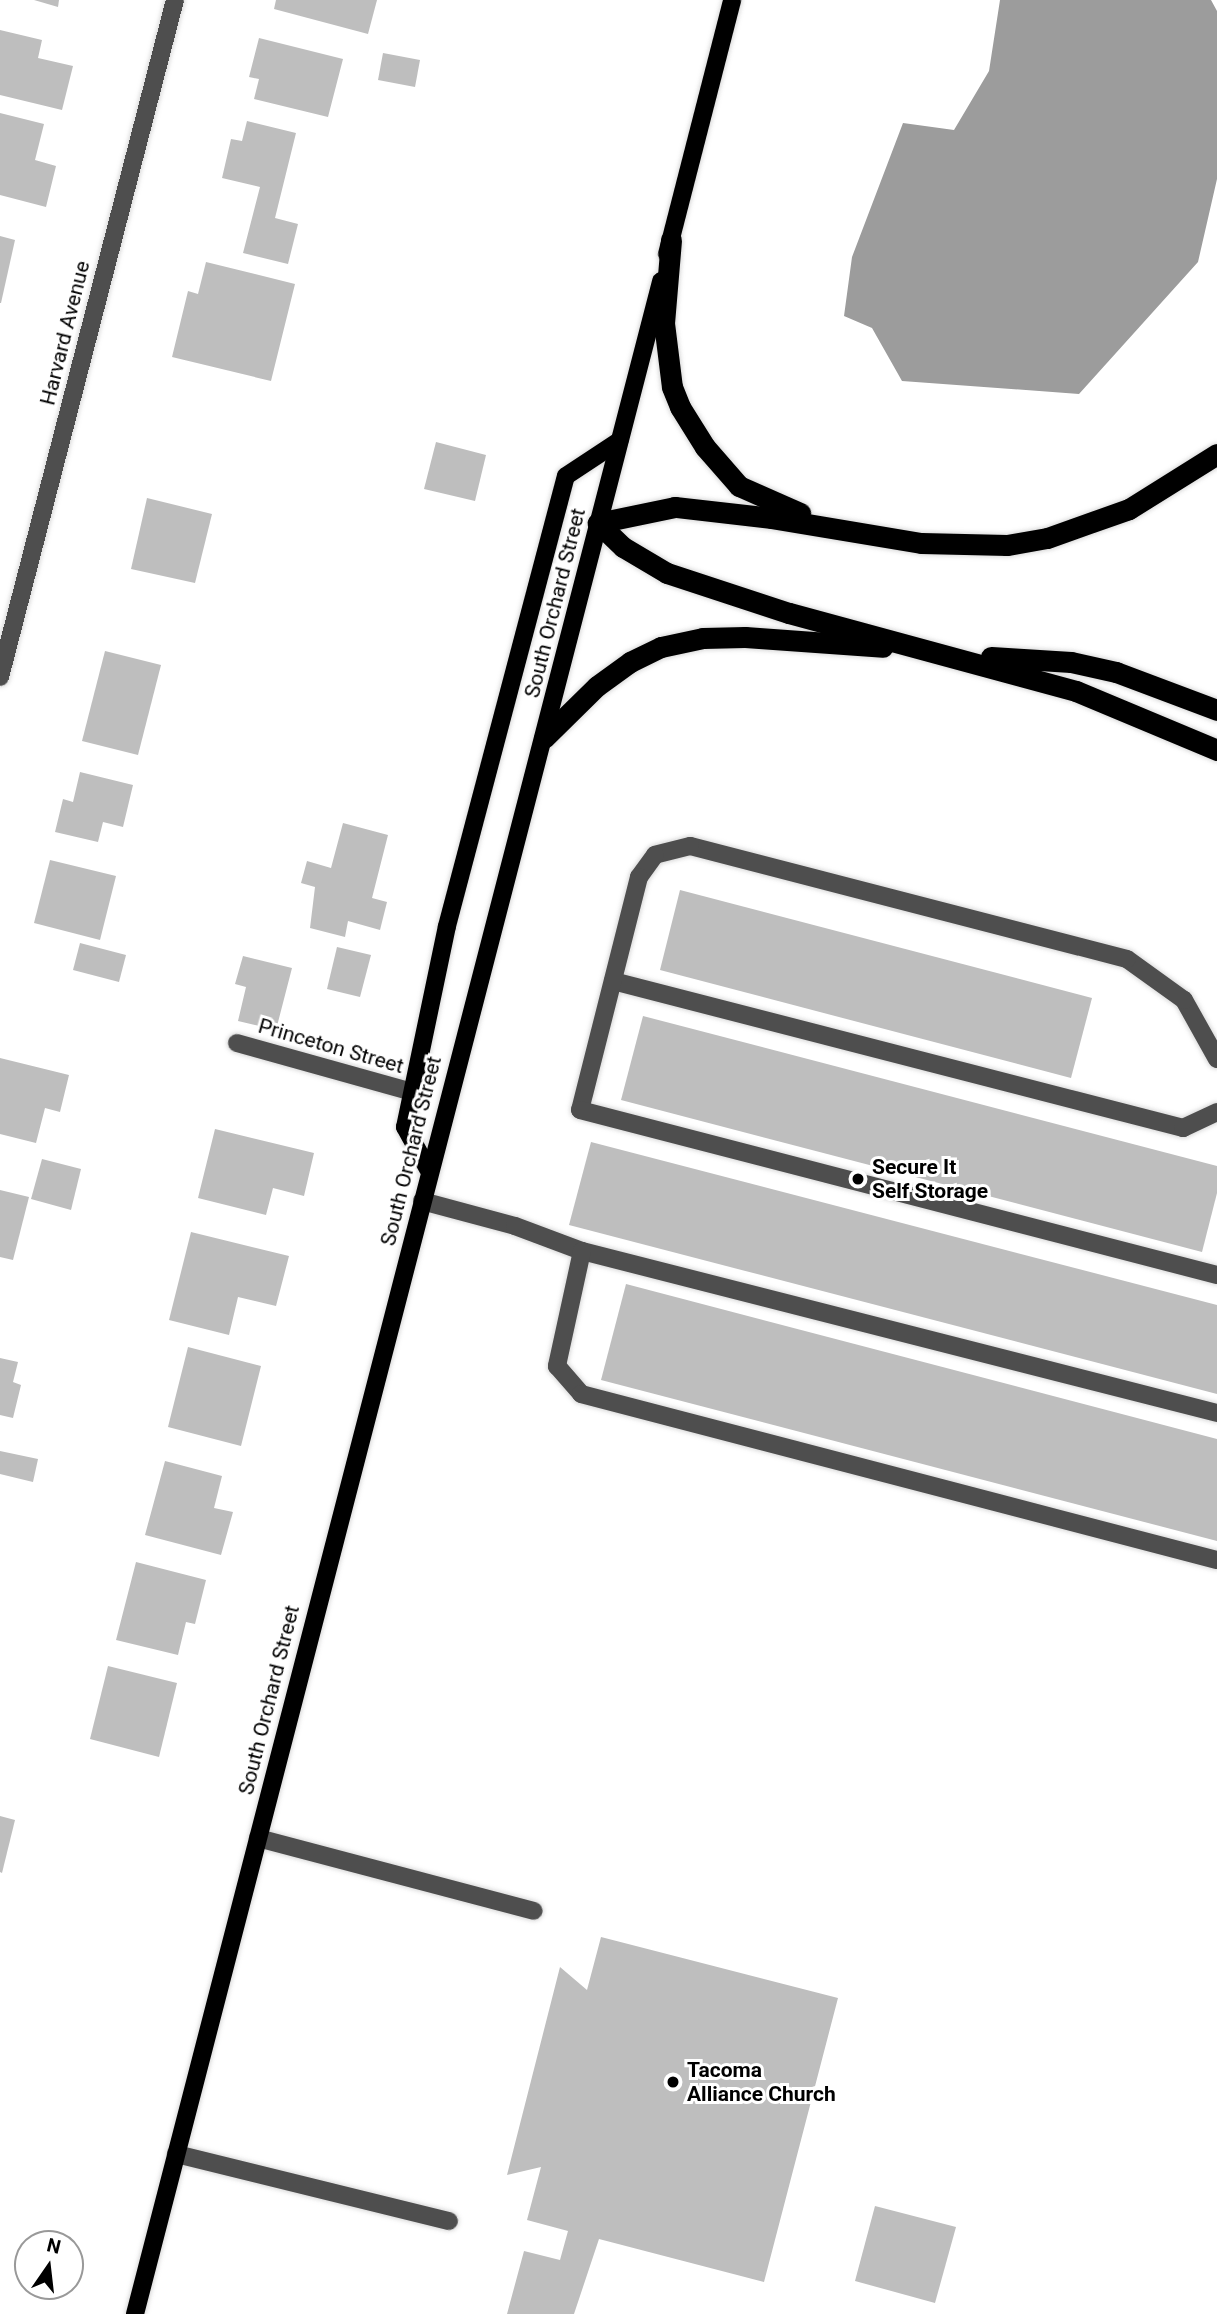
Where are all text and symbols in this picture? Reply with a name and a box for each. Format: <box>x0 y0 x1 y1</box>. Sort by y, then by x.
street label: Harvard Avenue <box>35 258 95 408</box>
street label: South Orchard Street <box>519 506 591 700</box>
street label: Princeton Street <box>255 1013 407 1079</box>
street label: South Orchard Street <box>375 1054 447 1248</box>
place label: Secure It Self Storage <box>872 1154 988 1204</box>
marker: Secure It Self Storage <box>850 1171 866 1187</box>
street label: South Orchard Street <box>233 1603 305 1797</box>
place label: Tacoma Alliance Church <box>687 2057 836 2107</box>
marker: Tacoma Alliance Church <box>665 2074 681 2090</box>
north arrow <box>14 2230 84 2300</box>
text: N <box>44 2233 63 2259</box>

